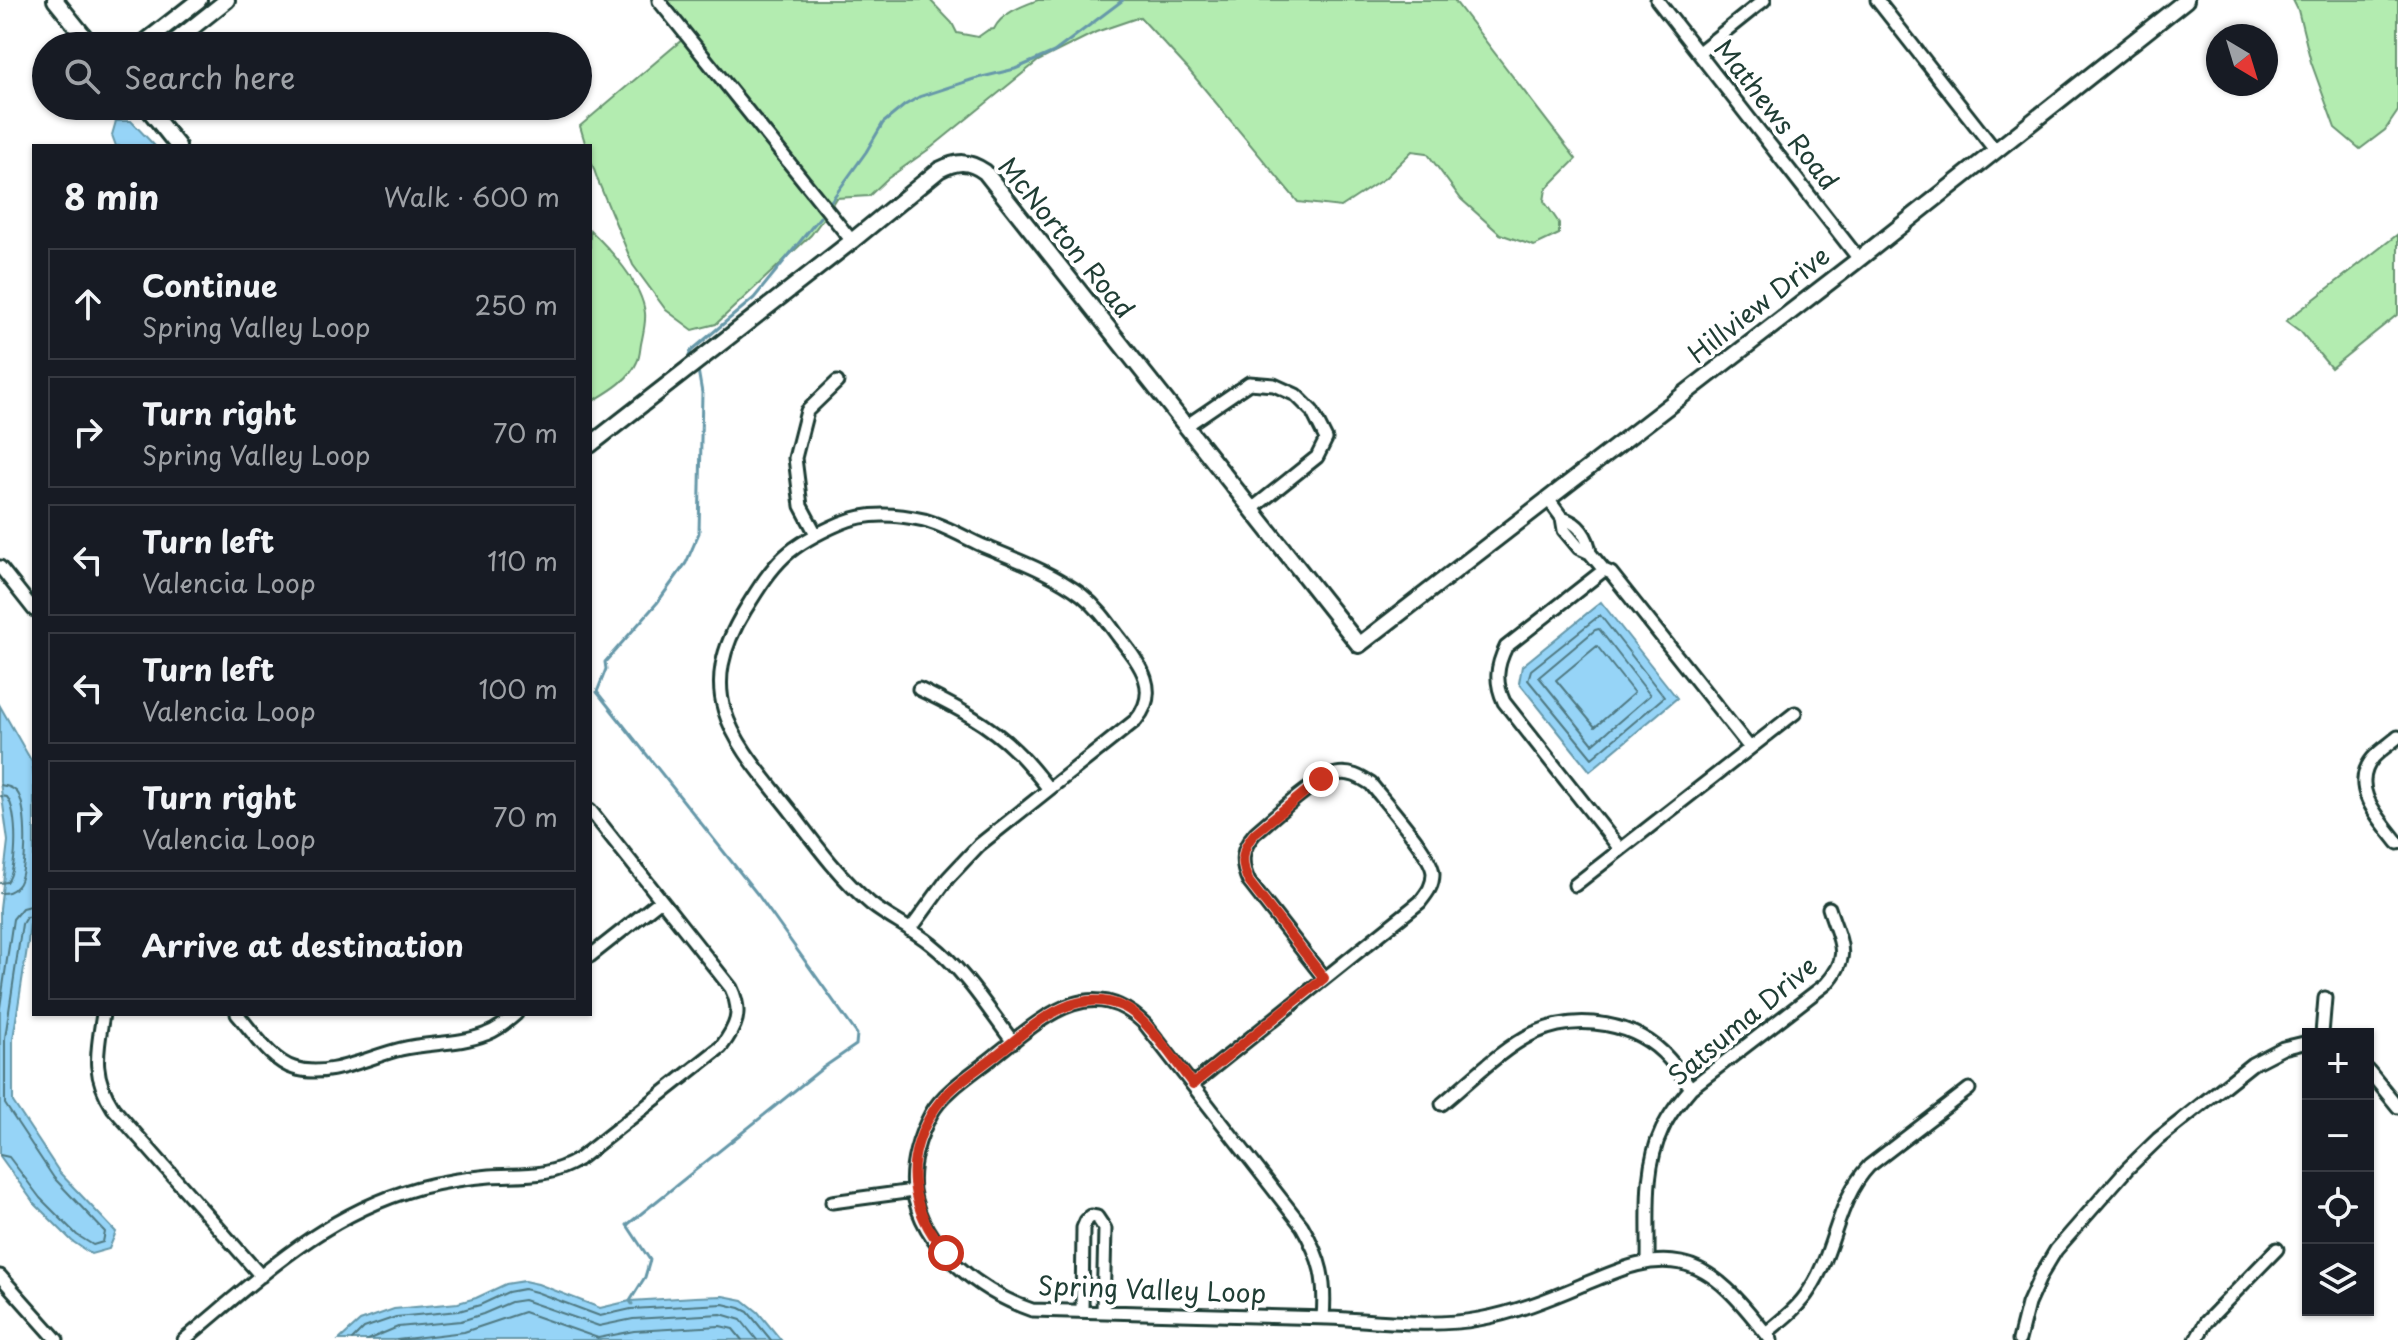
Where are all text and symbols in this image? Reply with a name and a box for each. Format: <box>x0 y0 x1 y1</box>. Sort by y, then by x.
north arrow <box>2206 24 2278 96</box>
street label: Mathews Road <box>1706 30 1849 198</box>
search box <box>32 32 592 120</box>
icon: search <box>60 54 104 98</box>
text: Search here <box>124 54 296 99</box>
street label: McNorton Road <box>990 148 1145 326</box>
text: 8 min <box>64 170 159 222</box>
text: Walk · 600 m <box>384 177 560 216</box>
street label: Hillview Drive <box>1679 236 1837 372</box>
text: Continue <box>142 262 277 307</box>
icon: ahead <box>66 282 110 326</box>
text: 250 m <box>474 285 558 324</box>
text: Spring Valley Loop <box>142 307 370 346</box>
text: Turn right <box>142 390 297 435</box>
icon: right <box>66 410 110 454</box>
text: 70 m <box>493 413 558 452</box>
text: Spring Valley Loop <box>142 435 370 474</box>
text: Turn left <box>142 518 274 563</box>
icon: left <box>66 538 110 582</box>
text: 110 m <box>487 541 558 580</box>
text: Valencia Loop <box>142 563 316 602</box>
text: Turn left <box>142 646 274 691</box>
icon: left <box>66 666 110 710</box>
text: 100 m <box>478 669 558 708</box>
text: Valencia Loop <box>142 691 316 730</box>
route end <box>1303 761 1339 797</box>
text: Turn right <box>142 774 297 819</box>
icon: right <box>66 794 110 838</box>
text: 70 m <box>493 797 558 836</box>
text: Valencia Loop <box>142 819 316 858</box>
icon: arrive <box>66 922 110 966</box>
text: Arrive at destination <box>142 922 464 967</box>
street label: Satsuma Drive <box>1659 946 1825 1094</box>
map controls <box>2302 1028 2374 1316</box>
button: + <box>2302 1028 2374 1100</box>
button: − <box>2302 1100 2374 1172</box>
button: locate <box>2302 1172 2374 1244</box>
route start <box>928 1235 964 1271</box>
button: layers <box>2302 1244 2374 1316</box>
street label: Spring Valley Loop <box>1037 1265 1267 1312</box>

